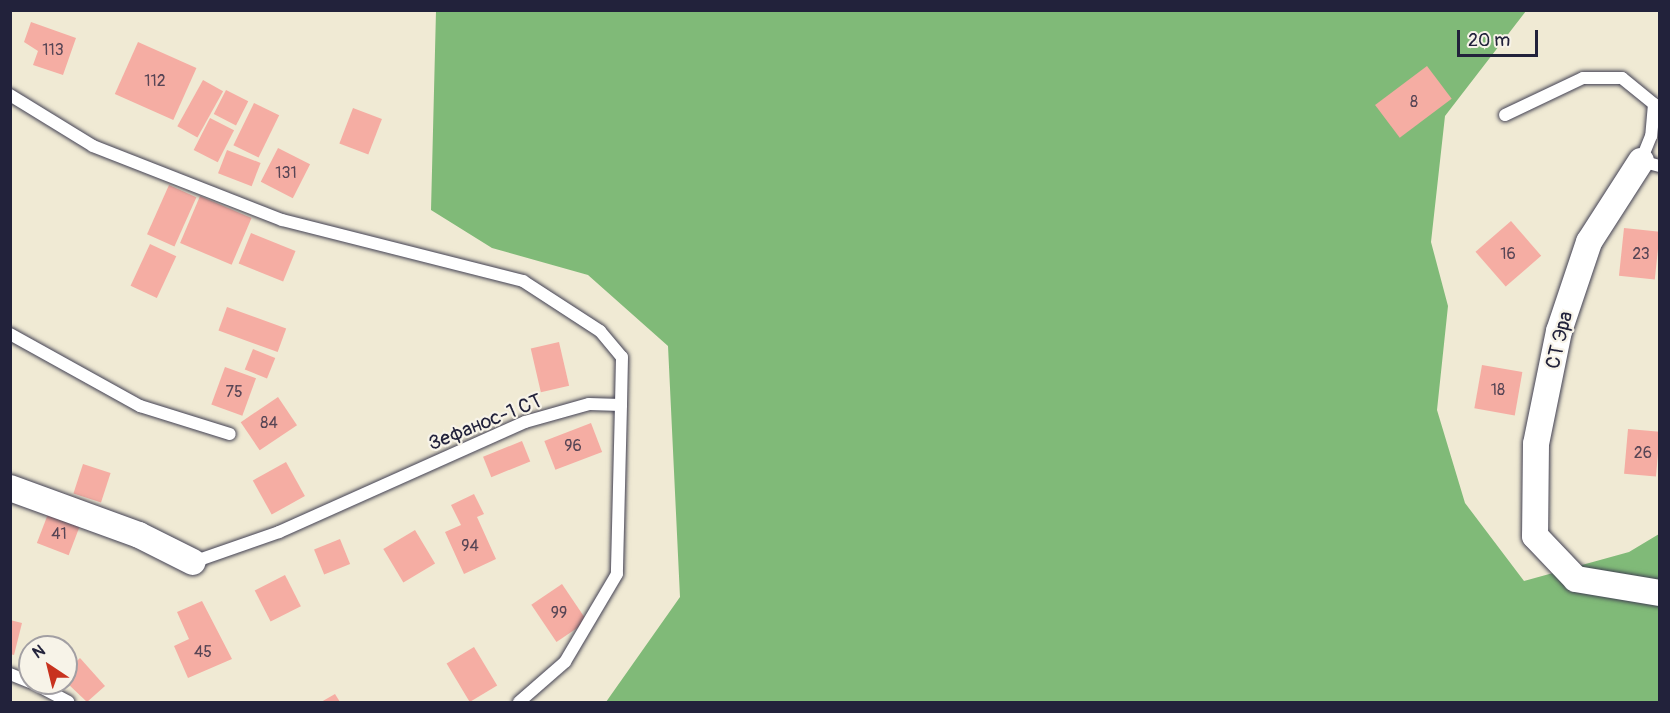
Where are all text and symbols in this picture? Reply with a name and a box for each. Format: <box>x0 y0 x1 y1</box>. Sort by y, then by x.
scale bar <box>1460 18 1541 56</box>
text: 20 m <box>1468 29 1510 52</box>
house number: 113 <box>42 40 64 60</box>
house number: 112 <box>144 71 166 91</box>
house number: 8 <box>1410 92 1418 112</box>
house number: 131 <box>275 163 297 183</box>
house number: 16 <box>1500 244 1516 264</box>
house number: 23 <box>1632 244 1650 264</box>
street label: СТ Эра <box>1540 309 1578 371</box>
house number: 18 <box>1491 380 1505 400</box>
house number: 75 <box>225 382 243 402</box>
street label: Зефанос-1 СТ <box>425 388 545 456</box>
house number: 84 <box>260 413 278 433</box>
house number: 96 <box>564 436 582 456</box>
house number: 26 <box>1634 443 1652 463</box>
house number: 41 <box>51 524 67 544</box>
house number: 94 <box>461 536 479 556</box>
house number: 99 <box>551 603 567 623</box>
north arrow <box>18 635 78 695</box>
text: N <box>29 641 49 663</box>
house number: 45 <box>194 642 212 662</box>

